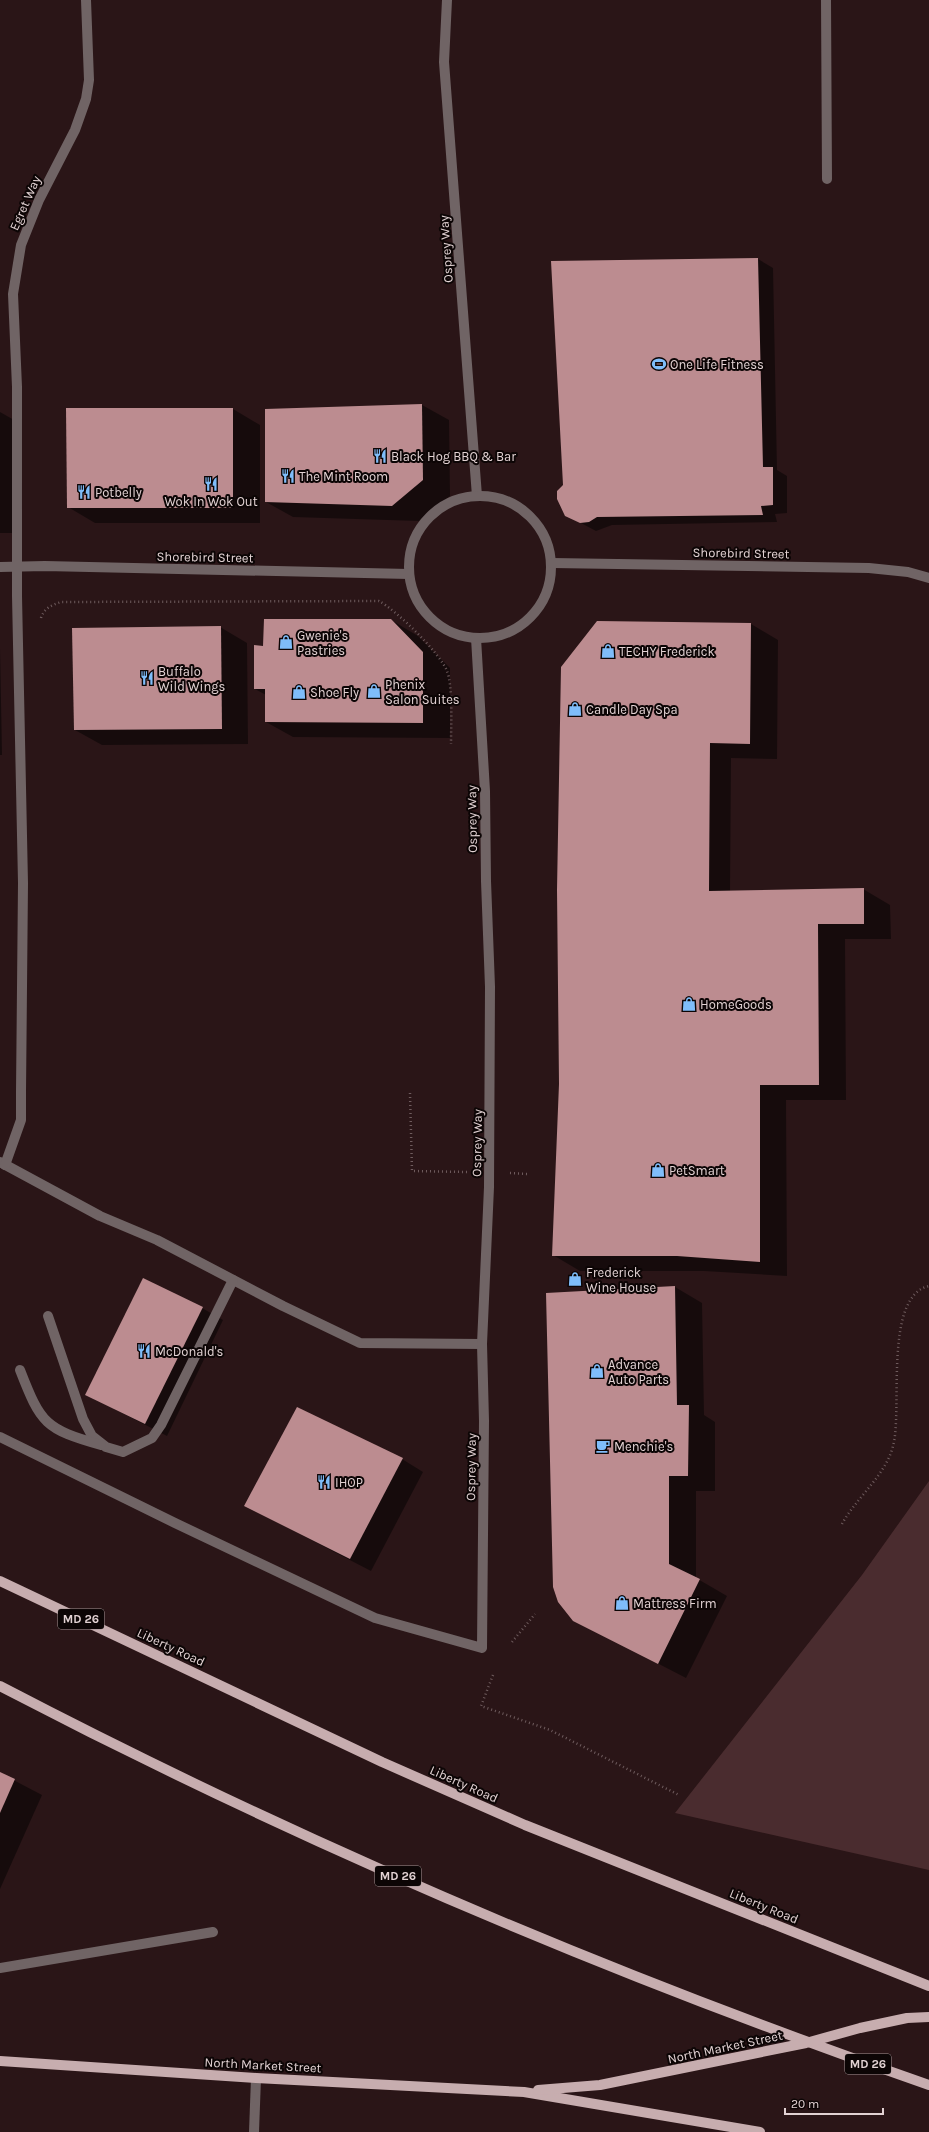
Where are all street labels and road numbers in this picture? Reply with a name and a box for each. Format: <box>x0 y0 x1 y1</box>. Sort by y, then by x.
street label: Egret Way <box>6 173 44 233</box>
street label: Osprey Way <box>436 215 456 283</box>
street label: Shorebird Street <box>692 545 790 561</box>
street label: Shorebird Street <box>156 549 254 565</box>
street label: Osprey Way <box>464 785 480 853</box>
street label: Osprey Way <box>469 1109 485 1177</box>
street label: Osprey Way <box>463 1433 479 1501</box>
road number: MD 26 <box>58 1609 104 1629</box>
street label: Liberty Road <box>135 1625 207 1669</box>
street label: Liberty Road <box>428 1762 500 1806</box>
road number: MD 26 <box>375 1866 421 1886</box>
street label: Liberty Road <box>727 1885 801 1927</box>
street label: North Market Street <box>666 2027 784 2067</box>
street label: North Market Street <box>204 2054 322 2076</box>
road number: MD 26 <box>845 2054 891 2074</box>

